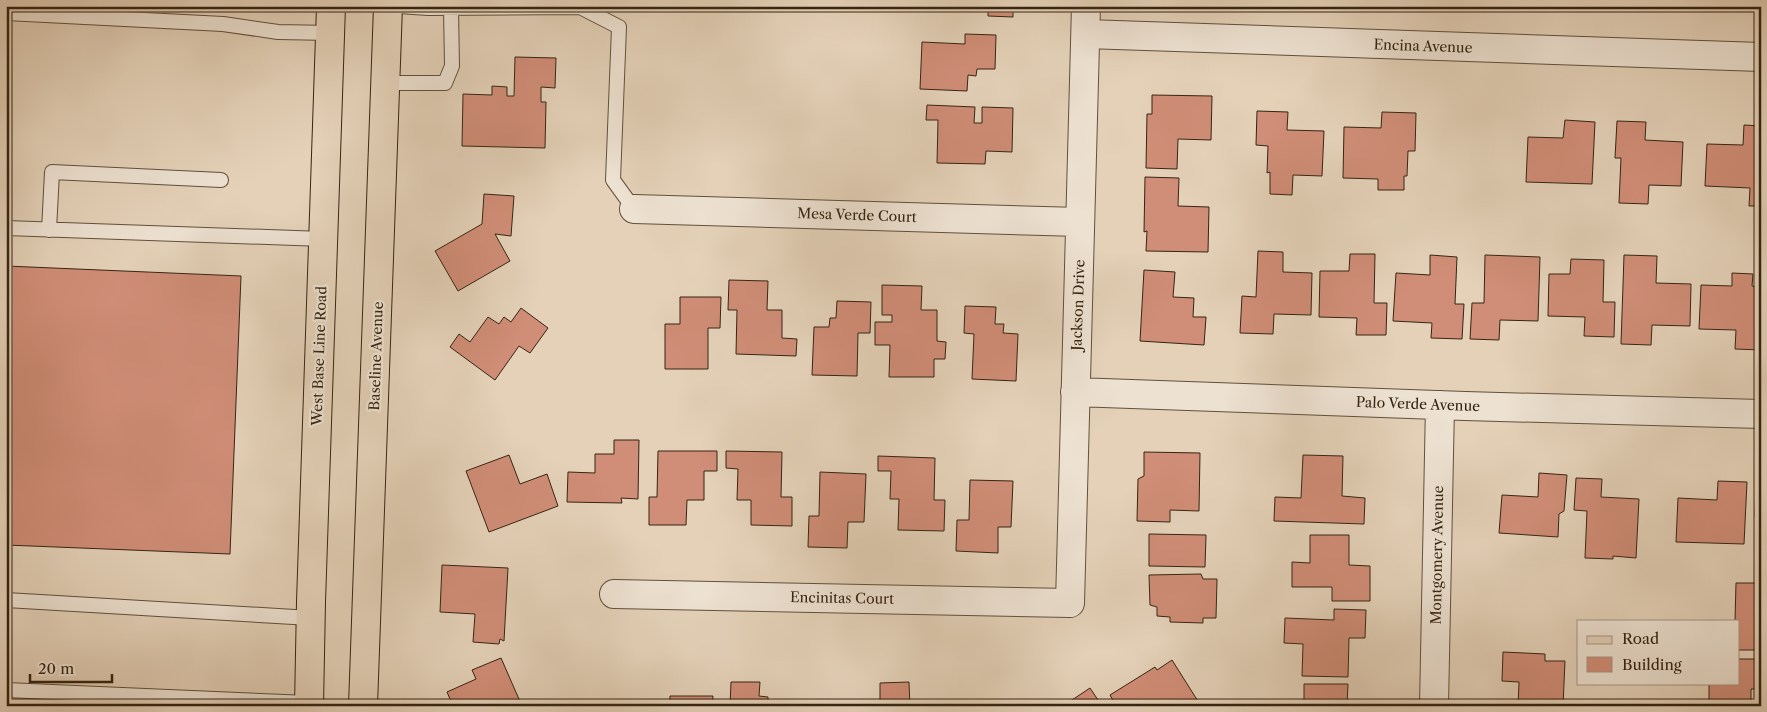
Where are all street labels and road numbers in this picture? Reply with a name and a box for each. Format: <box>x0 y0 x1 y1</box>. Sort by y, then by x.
street label: Encina Avenue <box>1373 35 1473 57</box>
street label: Mesa Verde Court <box>797 204 917 226</box>
street label: Jackson Drive <box>1067 259 1089 353</box>
street label: West Base Line Road <box>308 285 330 427</box>
street label: Baseline Avenue <box>365 301 387 411</box>
street label: Palo Verde Avenue <box>1356 393 1480 415</box>
street label: Montgomery Avenue <box>1427 485 1447 625</box>
street label: Encinitas Court <box>790 588 894 608</box>

